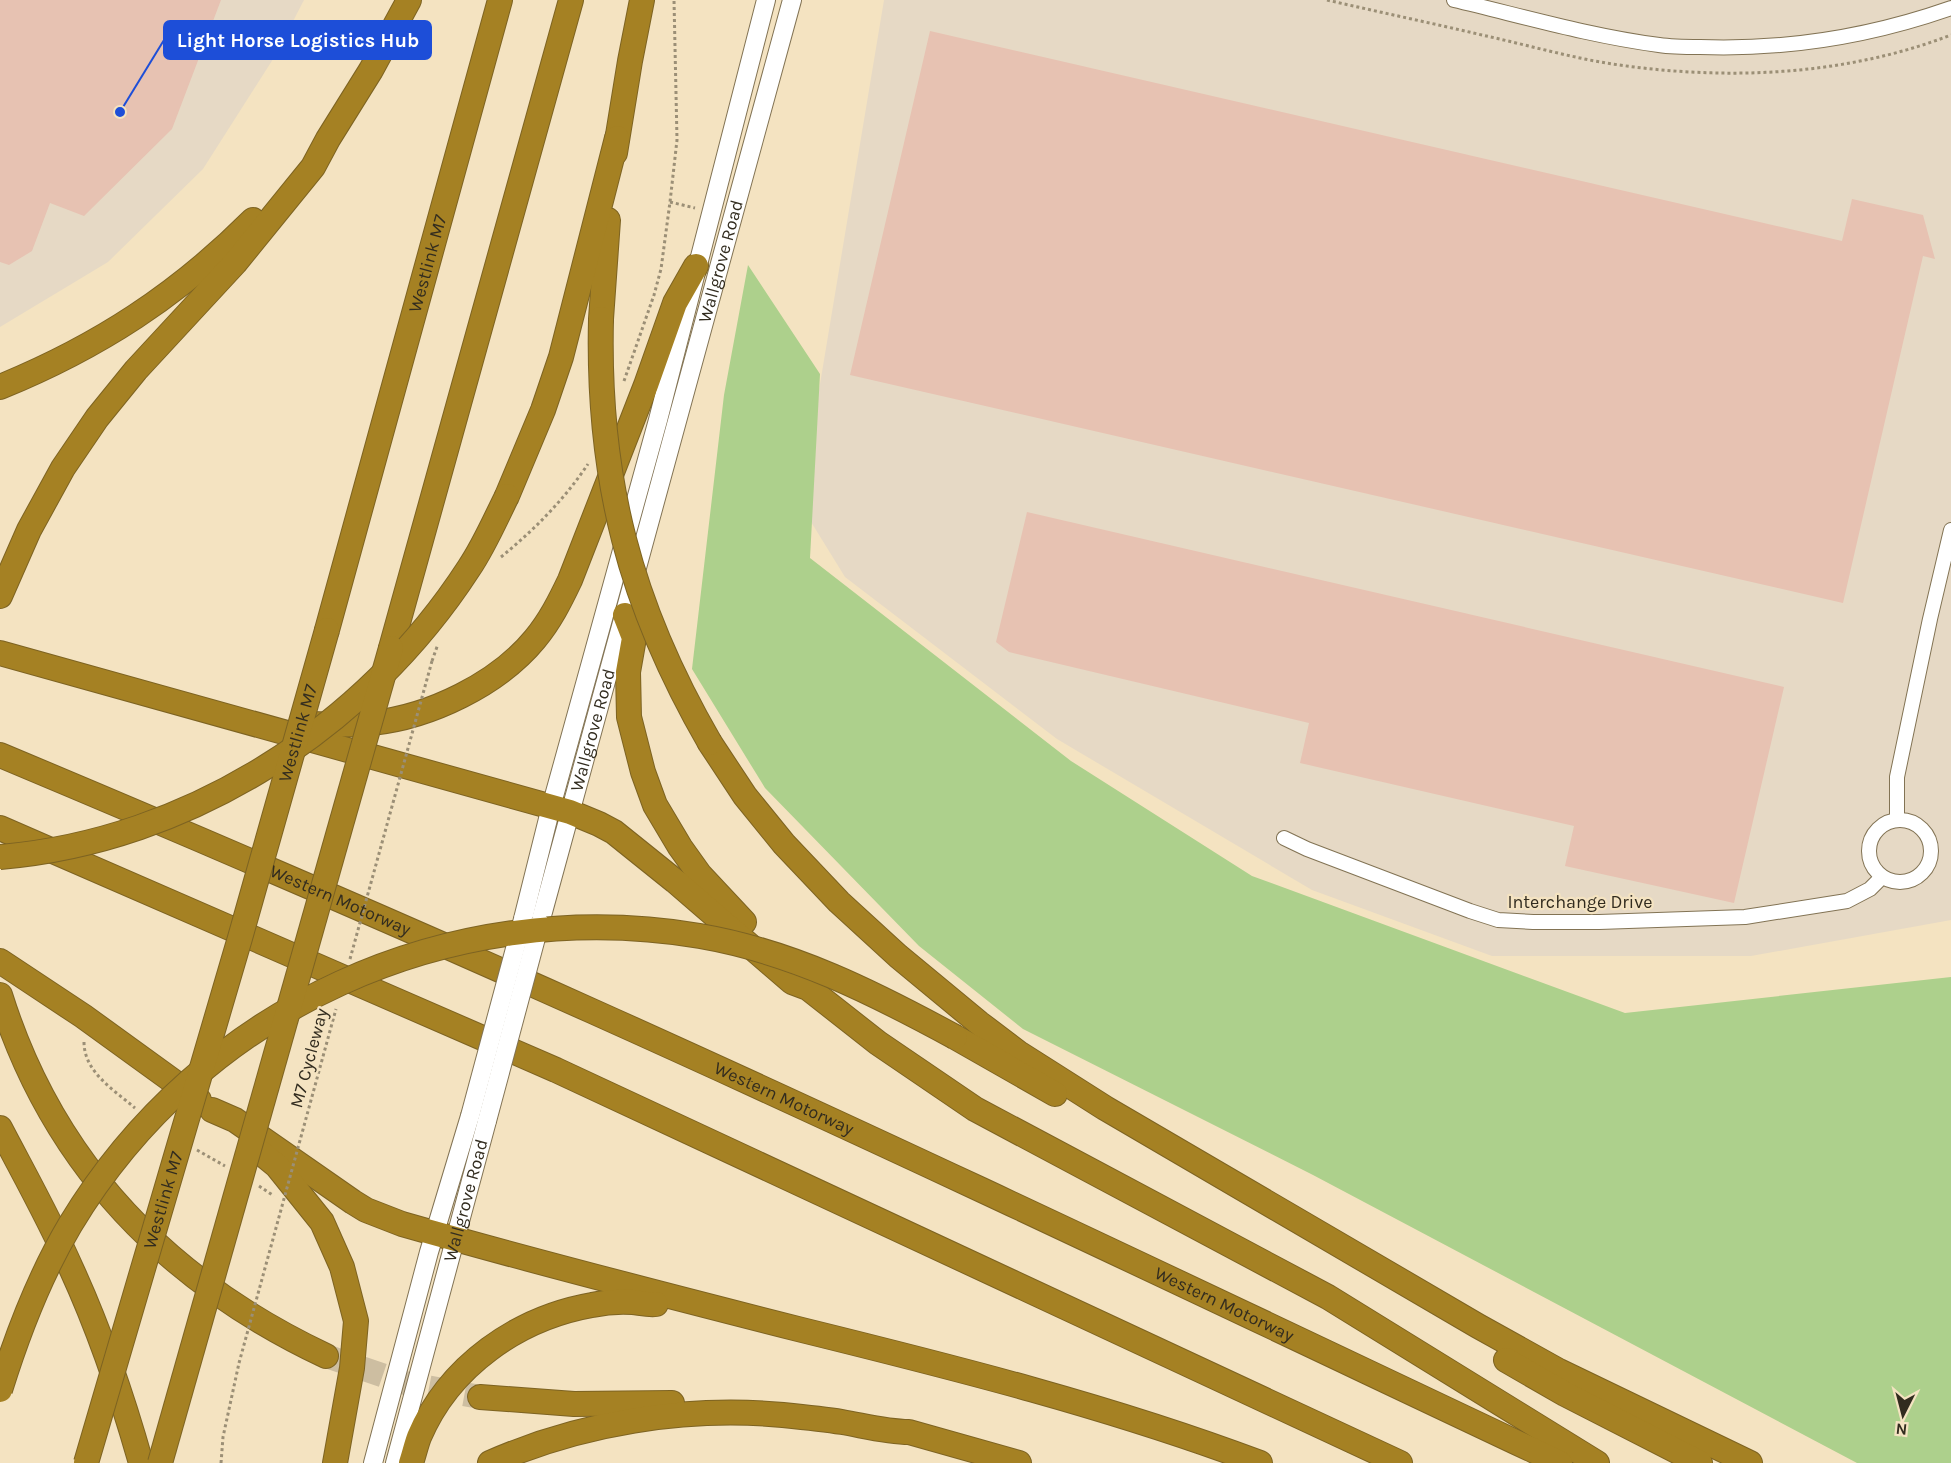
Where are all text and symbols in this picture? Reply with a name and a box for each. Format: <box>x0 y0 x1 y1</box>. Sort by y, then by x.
callout: Light Horse Logistics Hub <box>164 21 431 59</box>
text: Light Horse Logistics Hub <box>177 29 419 52</box>
street label: Wallgrove Road <box>693 197 748 325</box>
street label: Westlink M7 <box>404 212 452 315</box>
street label: Wallgrove Road <box>565 666 620 794</box>
street label: Westlink M7 <box>274 681 322 784</box>
street label: Western Motorway <box>266 860 415 941</box>
street label: Interchange Drive <box>1507 891 1653 913</box>
street label: M7 Cycleway <box>285 1005 333 1110</box>
street label: Western Motorway <box>711 1057 858 1140</box>
street label: Wallgrove Road <box>439 1137 493 1264</box>
street label: Westlink M7 <box>138 1148 188 1251</box>
street label: Western Motorway <box>1151 1262 1298 1347</box>
north arrow <box>1873 1385 1933 1445</box>
text: N <box>1895 1419 1908 1439</box>

